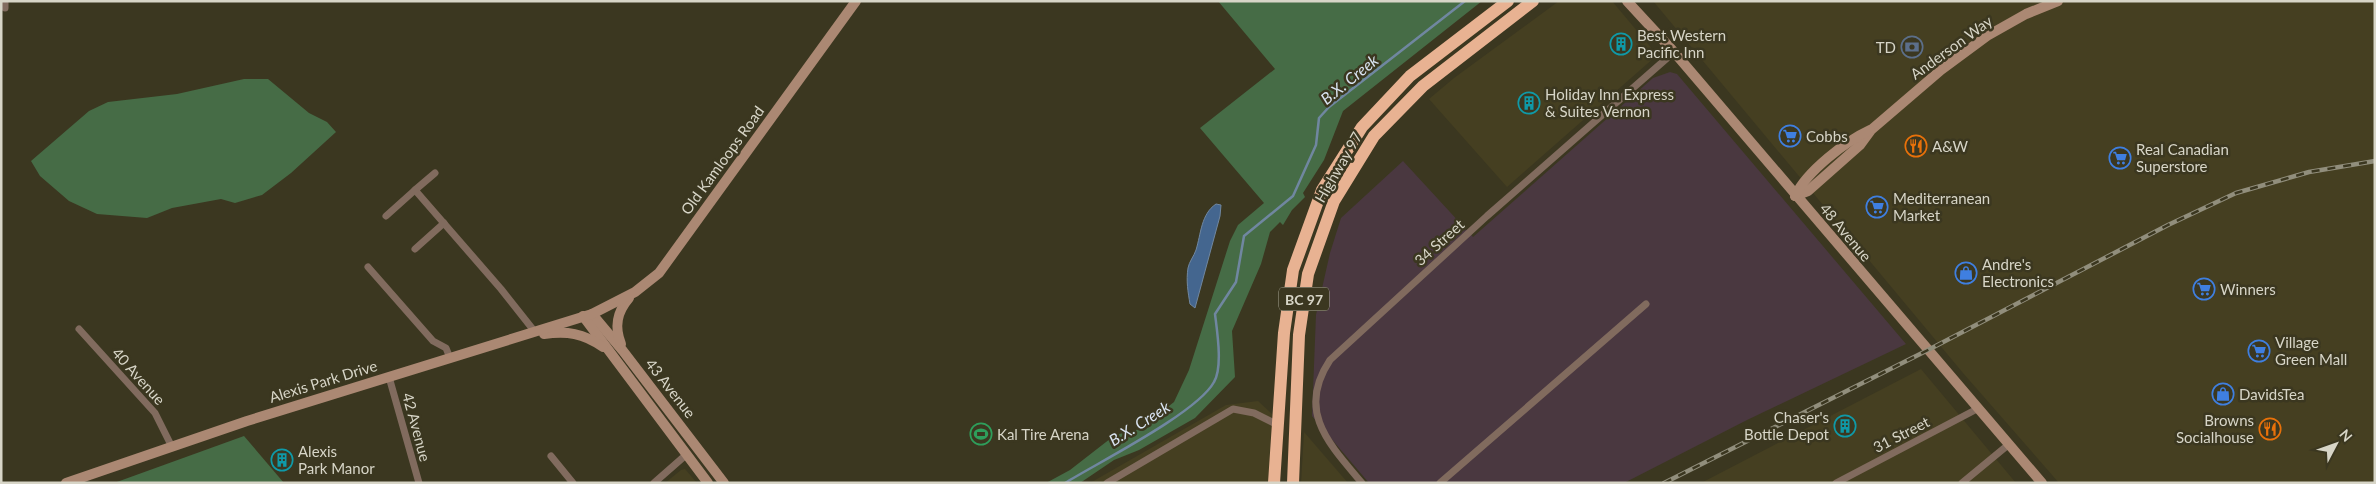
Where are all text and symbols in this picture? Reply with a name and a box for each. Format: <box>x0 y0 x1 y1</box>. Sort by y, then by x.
street label: Anderson Way <box>1906 11 1996 83</box>
place label: Best Western Pacific Inn <box>1637 26 1726 61</box>
building icon: Best Western Pacific Inn <box>1609 32 1633 56</box>
bank icon: TD <box>1900 35 1924 59</box>
place label: TD <box>1876 38 1896 56</box>
water label: B.X. Creek <box>1316 50 1382 108</box>
place label: Holiday Inn Express & Suites Vernon <box>1545 85 1674 120</box>
building icon: Holiday Inn Express & Suites Vernon <box>1517 91 1541 115</box>
street label: Old Kamloops Road <box>677 102 767 218</box>
supermarket icon: Cobbs <box>1778 124 1802 148</box>
place label: Cobbs <box>1806 127 1848 145</box>
street label: Highway 97 <box>1311 128 1366 206</box>
restaurant icon: A&W <box>1904 134 1928 158</box>
place label: A&W <box>1932 137 1968 155</box>
place label: Real Canadian Superstore <box>2136 140 2229 175</box>
supermarket icon: Real Canadian Superstore <box>2108 146 2132 170</box>
place label: Mediterranean Market <box>1893 189 1990 224</box>
supermarket icon: Mediterranean Market <box>1865 195 1889 219</box>
street label: 48 Avenue <box>1816 199 1876 265</box>
street label: 34 Street <box>1410 215 1468 269</box>
place label: Andre's Electronics <box>1982 255 2054 290</box>
shop icon: Andre's Electronics <box>1954 261 1978 285</box>
supermarket icon: Winners <box>2192 277 2216 301</box>
place label: Winners <box>2220 280 2276 298</box>
road number: BC 97 <box>1279 288 1329 310</box>
place label: Village Green Mall <box>2275 333 2347 368</box>
supermarket icon: Village Green Mall <box>2247 339 2271 363</box>
street label: 40 Avenue <box>109 344 169 408</box>
street label: 43 Avenue <box>642 355 700 421</box>
street label: Alexis Park Drive <box>267 356 379 406</box>
shop icon: DavidsTea <box>2211 382 2235 406</box>
place label: DavidsTea <box>2239 385 2304 403</box>
street label: 42 Avenue <box>399 391 435 463</box>
water label: B.X. Creek <box>1105 397 1173 449</box>
place label: Chaser's Bottle Depot <box>1744 408 1830 443</box>
place label: Browns Socialhouse <box>2176 411 2254 446</box>
street label: 31 Street <box>1870 412 1933 456</box>
building icon: Chaser's Bottle Depot <box>1833 414 1857 438</box>
restaurant icon: Browns Socialhouse <box>2258 417 2282 441</box>
north arrow <box>2311 419 2361 469</box>
sports icon: Kal Tire Arena <box>969 422 993 446</box>
place label: Kal Tire Arena <box>997 425 1089 443</box>
text: N <box>2336 425 2356 445</box>
place label: Alexis Park Manor <box>298 442 375 477</box>
building icon: Alexis Park Manor <box>270 448 294 472</box>

